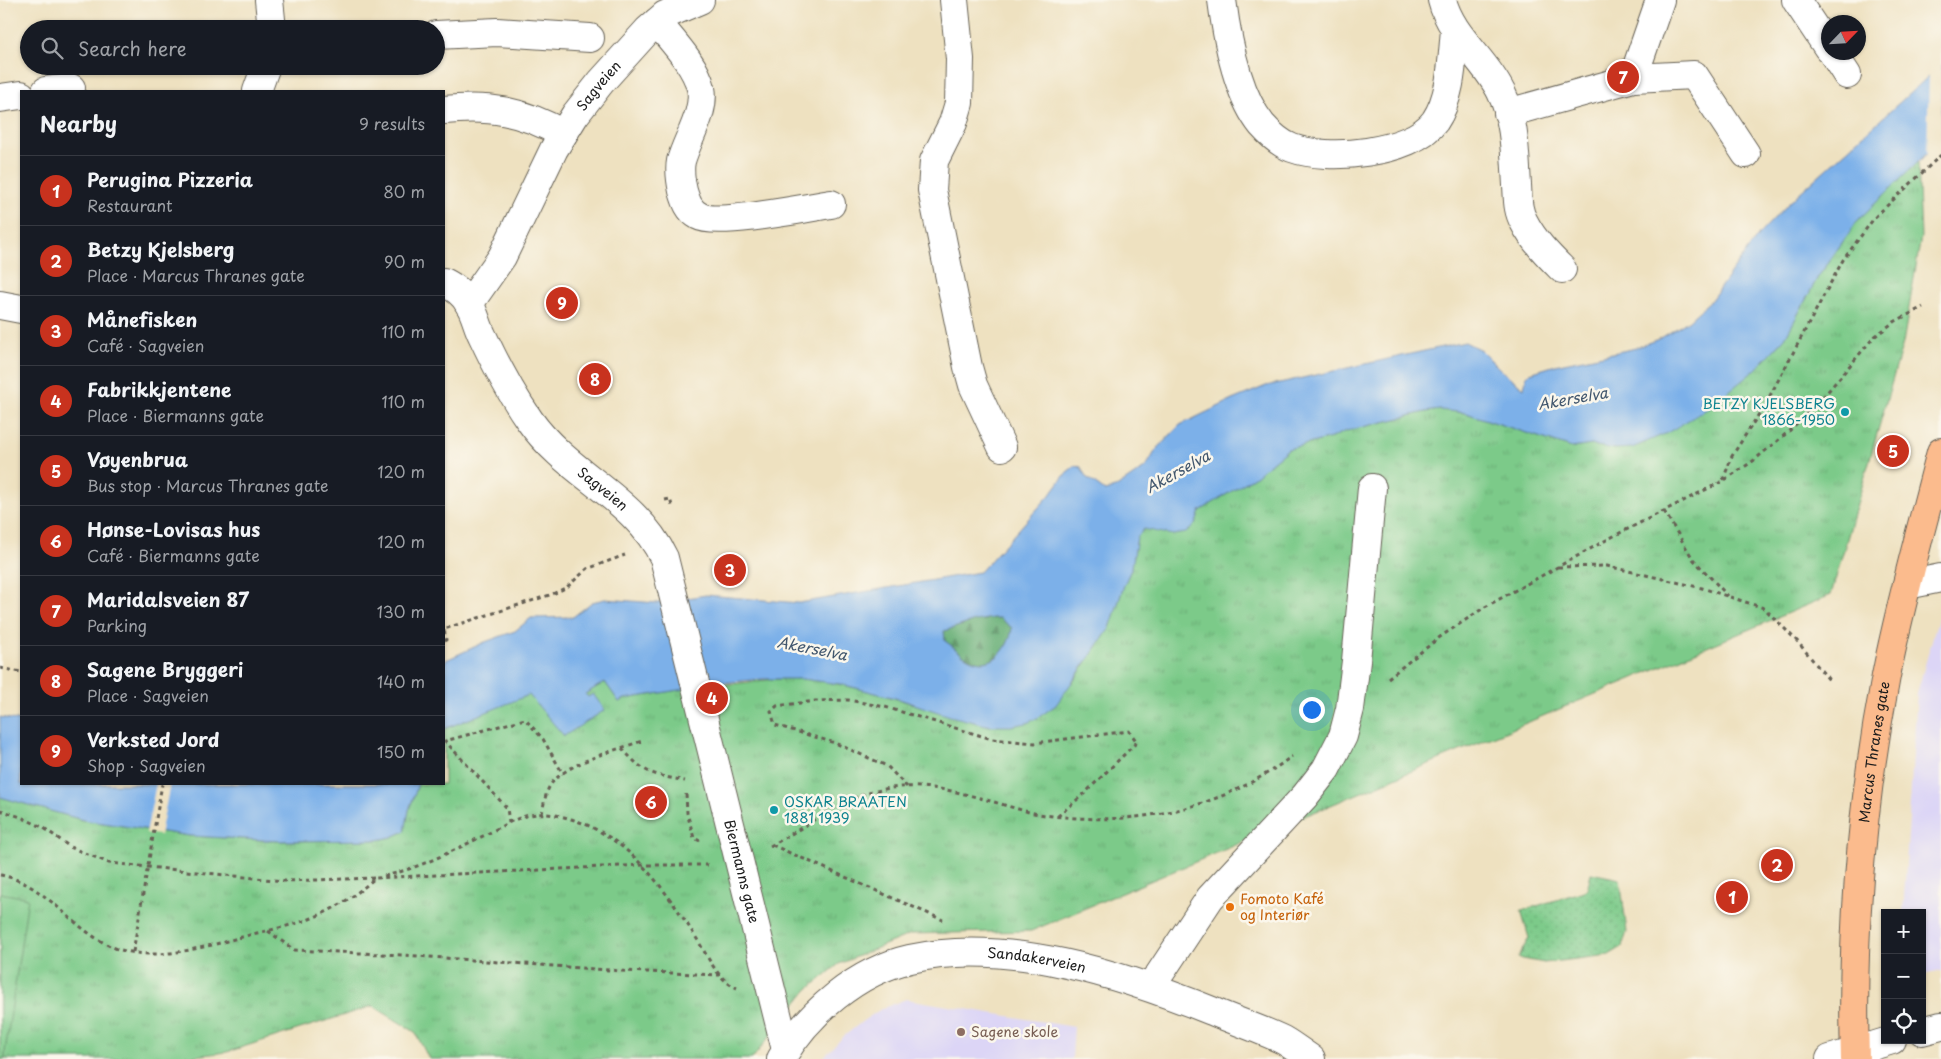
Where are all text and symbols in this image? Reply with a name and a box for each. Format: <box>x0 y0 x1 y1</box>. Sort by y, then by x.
north arrow <box>1821 15 1866 60</box>
search box <box>20 20 445 75</box>
icon: search <box>38 34 66 62</box>
text: Search here <box>78 34 187 62</box>
street label: Sagveien <box>571 56 626 115</box>
pin: 7 <box>1607 58 1639 96</box>
text: Nearby <box>40 107 117 139</box>
text: 9 results <box>359 111 425 135</box>
text: Perugina Pizzeria <box>87 165 253 193</box>
text: 1 <box>52 179 60 203</box>
text: 80 m <box>383 179 425 203</box>
text: Restaurant <box>87 193 173 217</box>
text: Betzy Kjelsberg <box>87 235 234 263</box>
text: 2 <box>50 249 62 273</box>
text: 90 m <box>384 249 425 273</box>
text: Place · Marcus Thranes gate <box>87 263 305 287</box>
pin: 9 <box>546 284 578 322</box>
text: Månefisken <box>87 305 197 333</box>
text: 3 <box>51 319 61 343</box>
text: 110 m <box>382 319 425 343</box>
text: Café · Sagveien <box>87 333 204 357</box>
pin: 8 <box>579 360 611 398</box>
text: Fabrikkjentene <box>87 375 231 403</box>
water label: Akerselva <box>1536 380 1610 415</box>
text: 4 <box>51 389 61 413</box>
text: 110 m <box>382 389 425 413</box>
place label: BETZY KJELSBERG 1866-1950 <box>1703 393 1835 430</box>
text: Place · Biermanns gate <box>87 403 264 427</box>
marker: BETZY KJELSBERG 1866-1950 <box>1839 406 1851 418</box>
pin: 5 <box>1877 432 1909 470</box>
water label: Akerselva <box>1141 443 1214 498</box>
text: Vøyenbrua <box>87 445 188 473</box>
text: 5 <box>51 459 61 483</box>
text: 120 m <box>378 459 425 483</box>
street label: Sagveien <box>573 462 633 516</box>
text: Bus stop · Marcus Thranes gate <box>87 473 329 497</box>
text: Hønse-Lovisas hus <box>87 515 260 543</box>
text: 6 <box>50 529 62 553</box>
text: 120 m <box>378 529 425 553</box>
text: Café · Biermanns gate <box>87 543 260 567</box>
pin: 3 <box>714 551 746 589</box>
text: Maridalsveien 87 <box>87 585 249 613</box>
text: 7 <box>51 599 61 623</box>
text: 130 m <box>377 599 425 623</box>
text: Parking <box>87 613 147 637</box>
water label: Akerselva <box>775 630 850 666</box>
text: Sagene Bryggeri <box>87 655 243 683</box>
text: 8 <box>51 669 61 693</box>
text: 140 m <box>377 669 425 693</box>
pin: 4 <box>696 679 728 717</box>
street label: Marcus Thranes gate <box>1853 680 1895 824</box>
text: Place · Sagveien <box>87 683 209 707</box>
your location <box>1299 697 1325 723</box>
text: Verksted Jord <box>87 725 220 753</box>
text: 9 <box>51 739 61 763</box>
text: 150 m <box>377 739 425 763</box>
text: Shop · Sagveien <box>87 753 206 777</box>
pin: 6 <box>635 783 667 821</box>
place label: OSKAR BRAATEN 1881 1939 <box>784 791 907 828</box>
marker: OSKAR BRAATEN 1881 1939 <box>768 804 780 816</box>
street label: Biermanns gate <box>719 817 765 925</box>
pin: 2 <box>1761 846 1793 884</box>
pin: 1 <box>1716 878 1748 916</box>
place label: Fomoto Kafé og Interiør <box>1240 888 1324 925</box>
marker: Fomoto Kafé og Interiør <box>1224 901 1236 913</box>
map controls <box>1881 909 1926 1044</box>
button: + <box>1881 909 1926 954</box>
street label: Sandakerveien <box>987 942 1088 978</box>
button: − <box>1881 954 1926 999</box>
button: locate <box>1881 999 1926 1044</box>
place label: Sagene skole <box>971 1021 1058 1042</box>
marker: Sagene skole <box>955 1026 967 1038</box>

